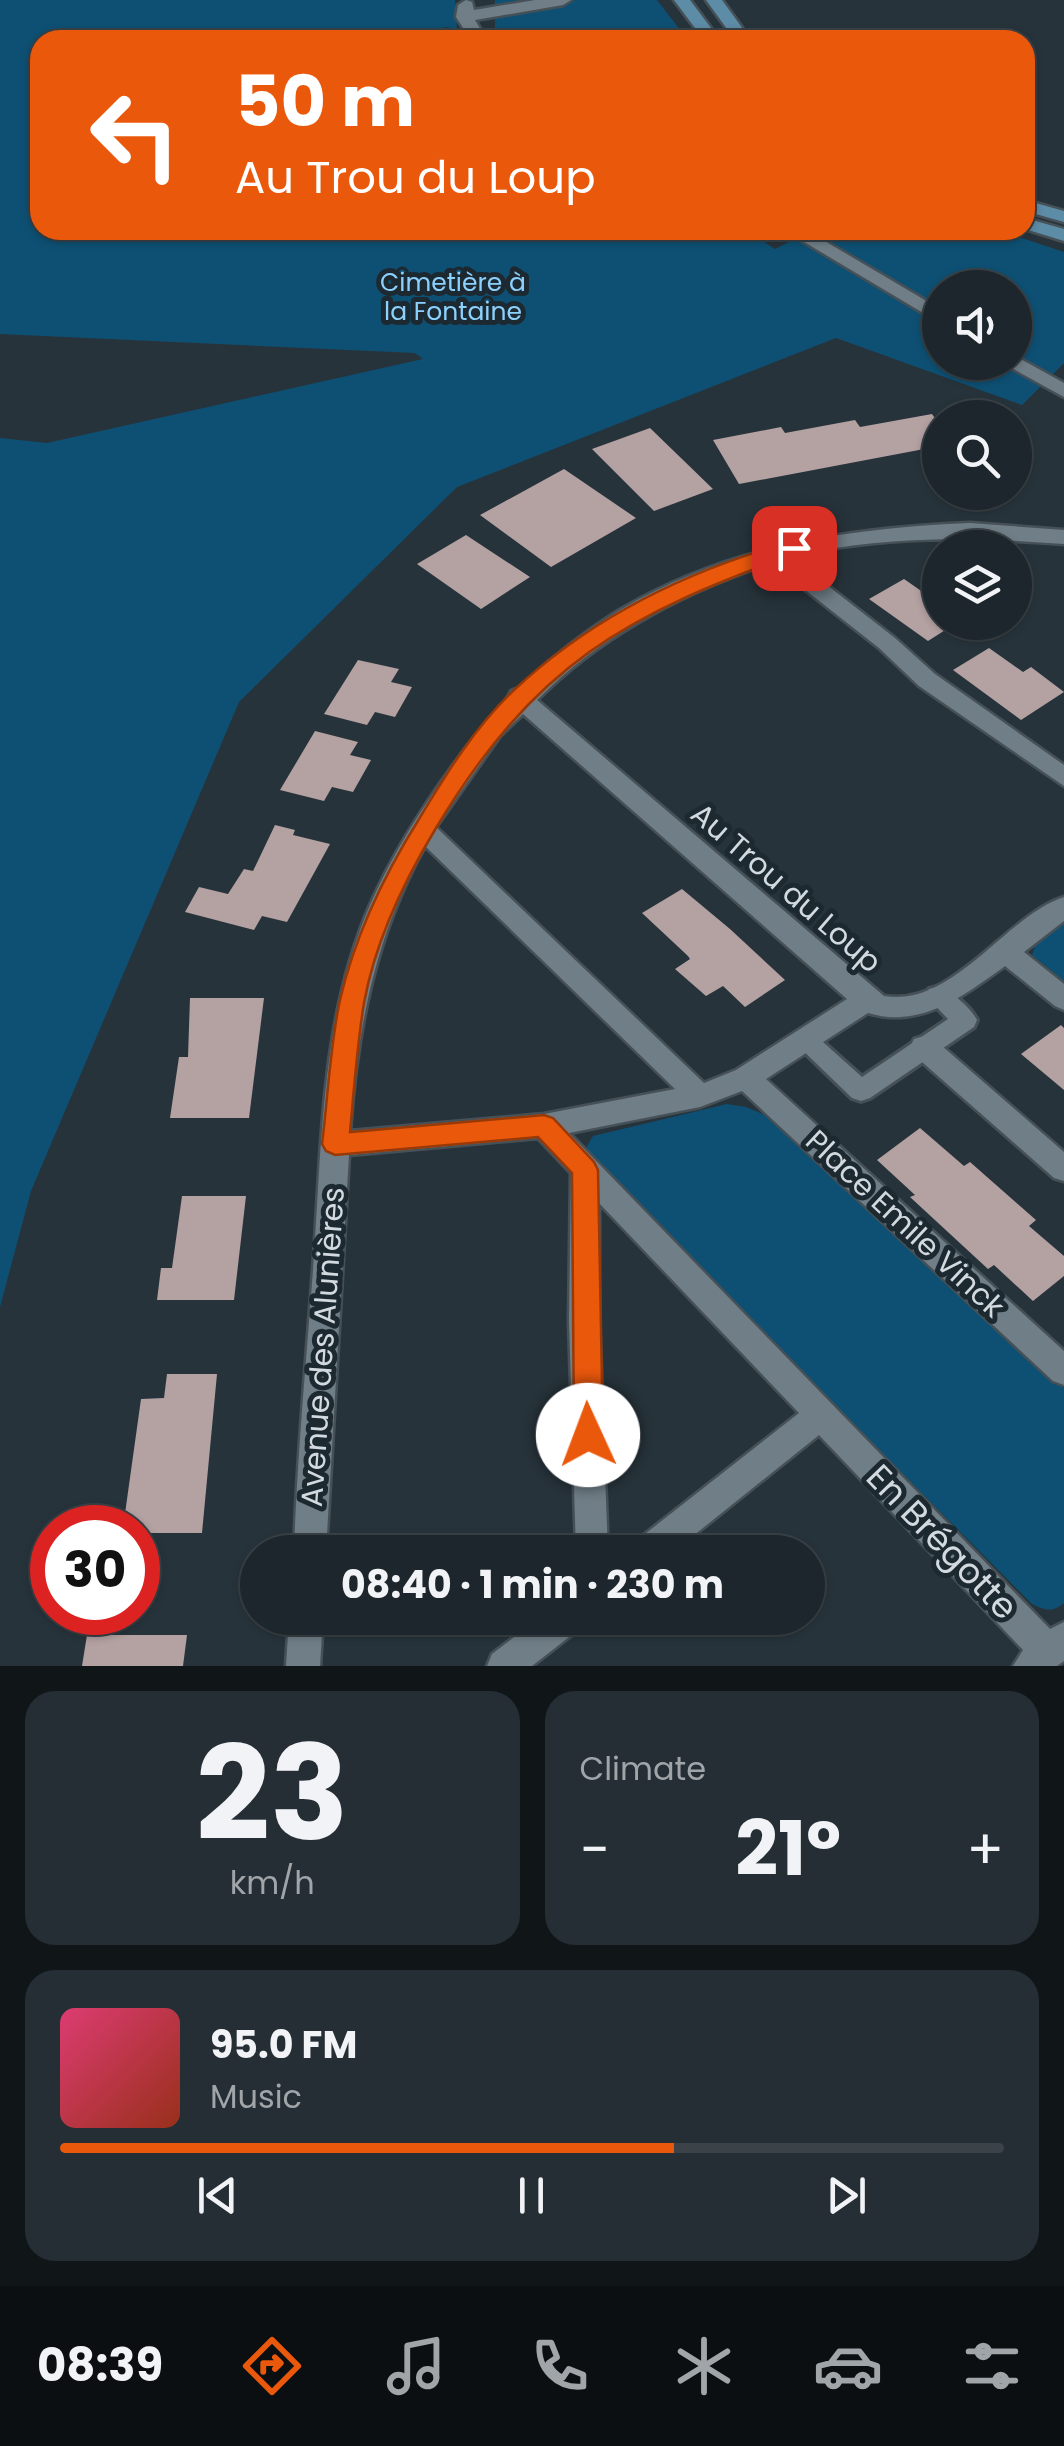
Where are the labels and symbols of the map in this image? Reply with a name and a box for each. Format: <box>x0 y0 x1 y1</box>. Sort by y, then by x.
park label: Cimetière à la Fontaine <box>380 265 526 329</box>
pin <box>752 506 837 591</box>
street label: Au Trou du Loup <box>682 793 891 983</box>
street label: Place Emile Vinck <box>796 1120 1015 1328</box>
street label: Avenue des Alunières <box>290 1186 355 1508</box>
position arrow <box>536 1383 640 1487</box>
street label: En Brégotte <box>856 1453 1029 1630</box>
speed limit sign: 30 <box>30 1505 160 1635</box>

